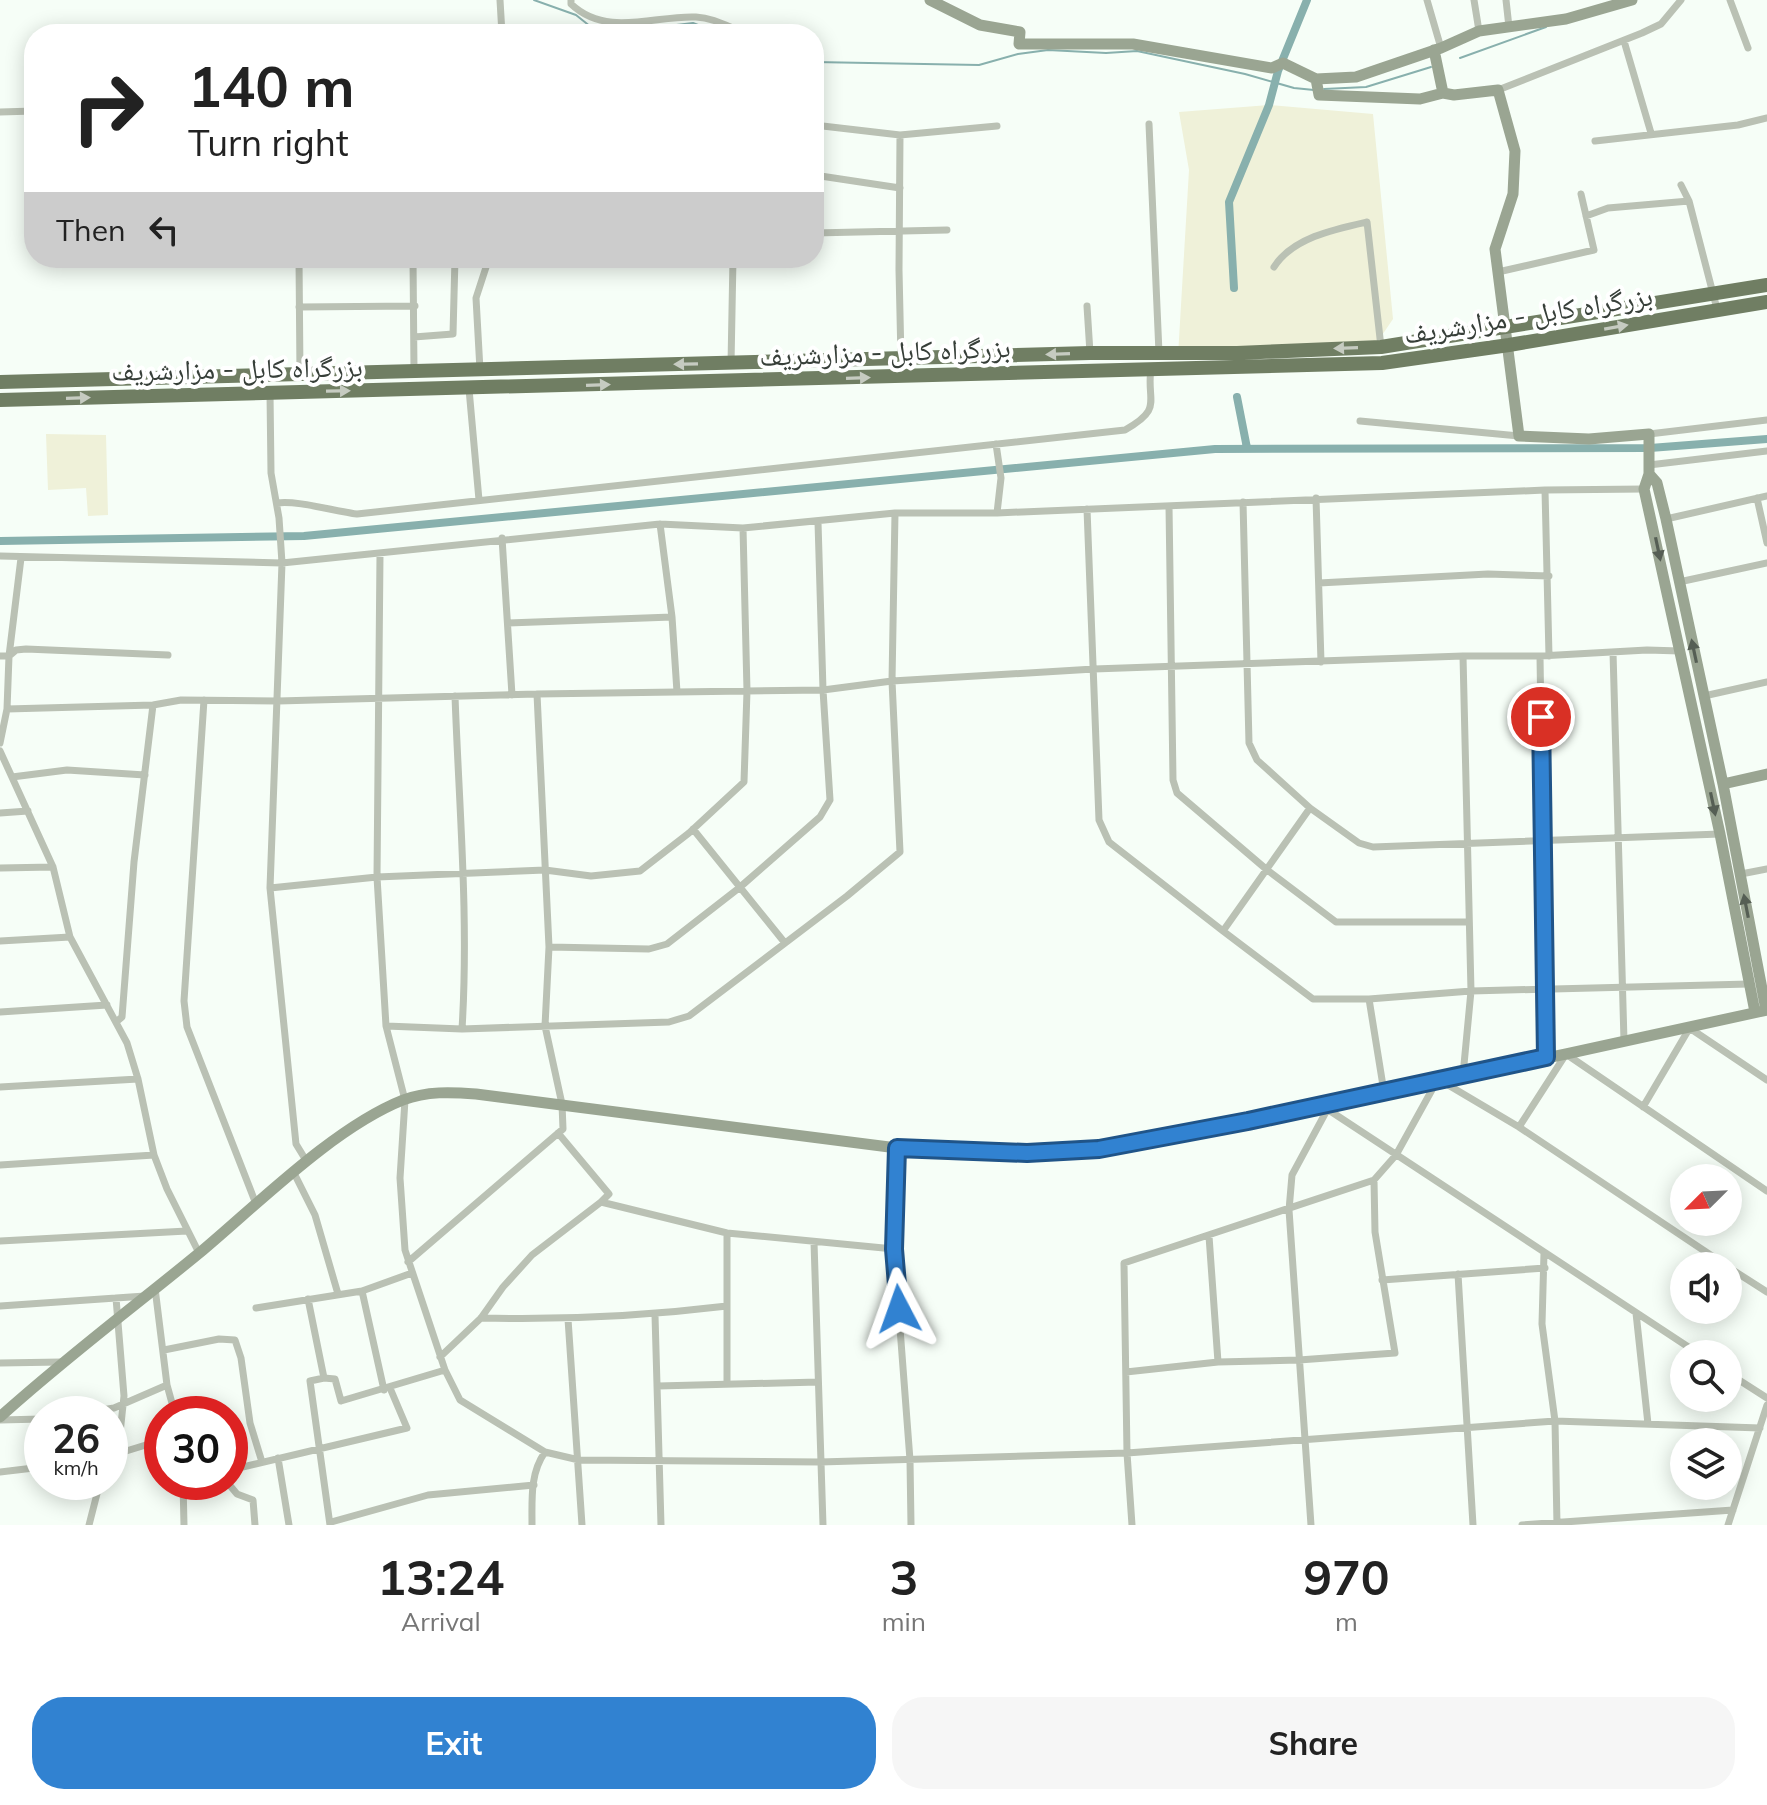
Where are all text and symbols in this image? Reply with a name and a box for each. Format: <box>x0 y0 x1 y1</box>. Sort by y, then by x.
text: 140 m <box>188 51 355 121</box>
icon: right <box>56 56 160 160</box>
text: Turn right <box>188 120 349 165</box>
icon: left <box>142 208 186 252</box>
text: Then <box>56 211 126 249</box>
street label: بزرگراه کابل - مزارشریف <box>1401 277 1655 352</box>
one-way arrow <box>1604 320 1629 332</box>
street label: بزرگراه کابل - مزارشریف <box>759 329 1011 374</box>
one-way arrow <box>1333 342 1358 355</box>
street label: بزرگراه کابل - مزارشریف <box>111 348 363 389</box>
one-way arrow <box>1045 348 1070 361</box>
one-way arrow <box>673 358 698 370</box>
one-way arrow <box>846 371 871 384</box>
one-way arrow <box>586 379 611 391</box>
one-way arrow <box>326 385 351 397</box>
one-way arrow <box>66 392 91 404</box>
one-way arrow <box>1652 537 1665 562</box>
one-way arrow <box>1687 638 1700 663</box>
pin <box>1507 683 1575 751</box>
icon: arrive <box>1519 695 1563 739</box>
one-way arrow <box>1707 791 1720 816</box>
one-way arrow <box>1740 893 1752 918</box>
north arrow <box>1670 1164 1742 1236</box>
map controls <box>1670 1164 1742 1500</box>
button: sound <box>1670 1252 1742 1324</box>
position arrow <box>857 1267 941 1351</box>
button: search <box>1670 1340 1742 1412</box>
speed limit sign: 30 <box>144 1396 248 1500</box>
text: 26 <box>52 1413 100 1463</box>
button: layers <box>1670 1428 1742 1500</box>
text: km/h <box>53 1455 99 1480</box>
text: 13:24 <box>377 1547 504 1607</box>
text: 3 <box>889 1547 918 1607</box>
text: 970 <box>1303 1547 1390 1607</box>
text: Arrival <box>401 1605 481 1638</box>
text: min <box>882 1605 926 1638</box>
text: m <box>1335 1605 1358 1638</box>
button: Exit <box>32 1697 876 1789</box>
button: Share <box>892 1697 1735 1789</box>

